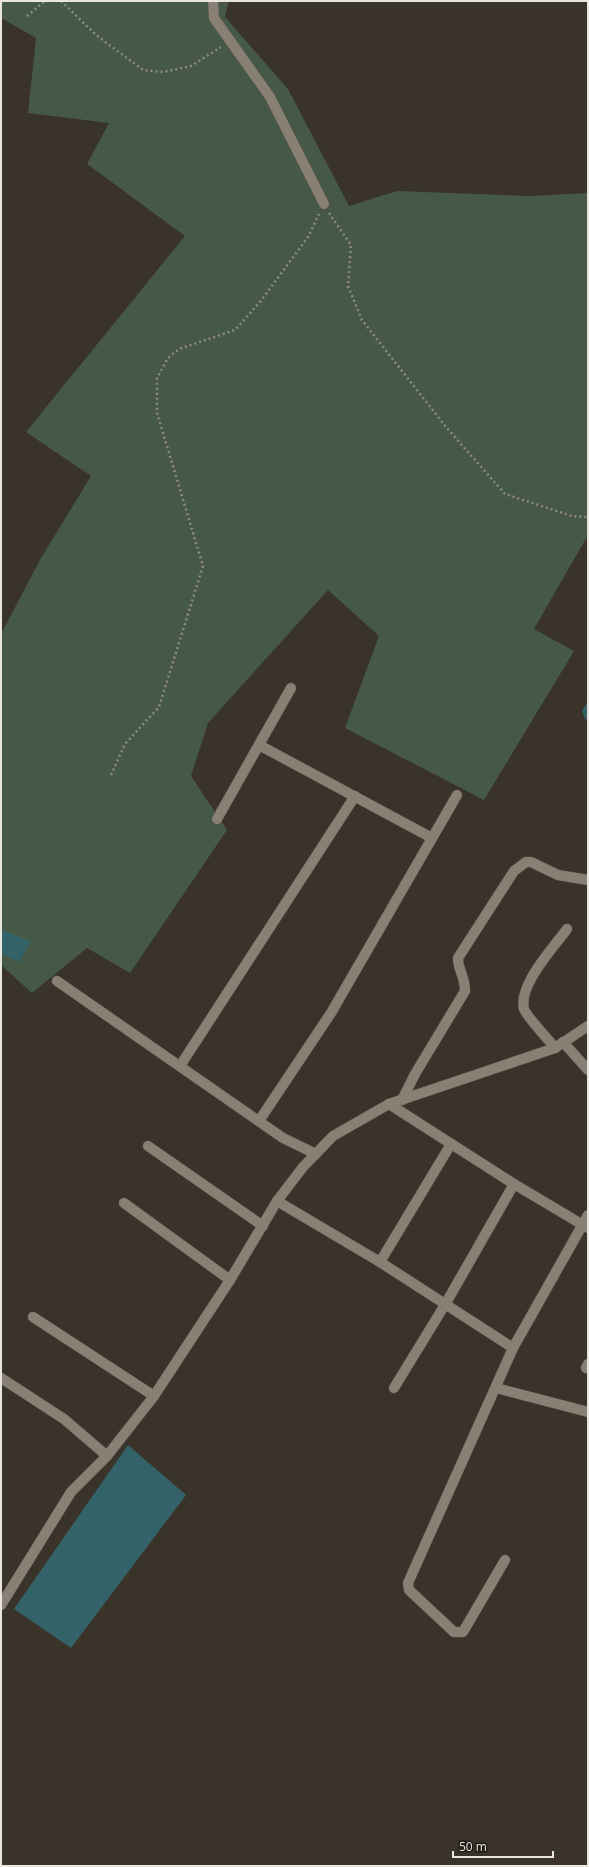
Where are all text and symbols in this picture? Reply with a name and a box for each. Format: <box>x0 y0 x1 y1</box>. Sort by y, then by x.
scale bar <box>453 1833 553 1859</box>
text: 50 m <box>459 1838 487 1855</box>

